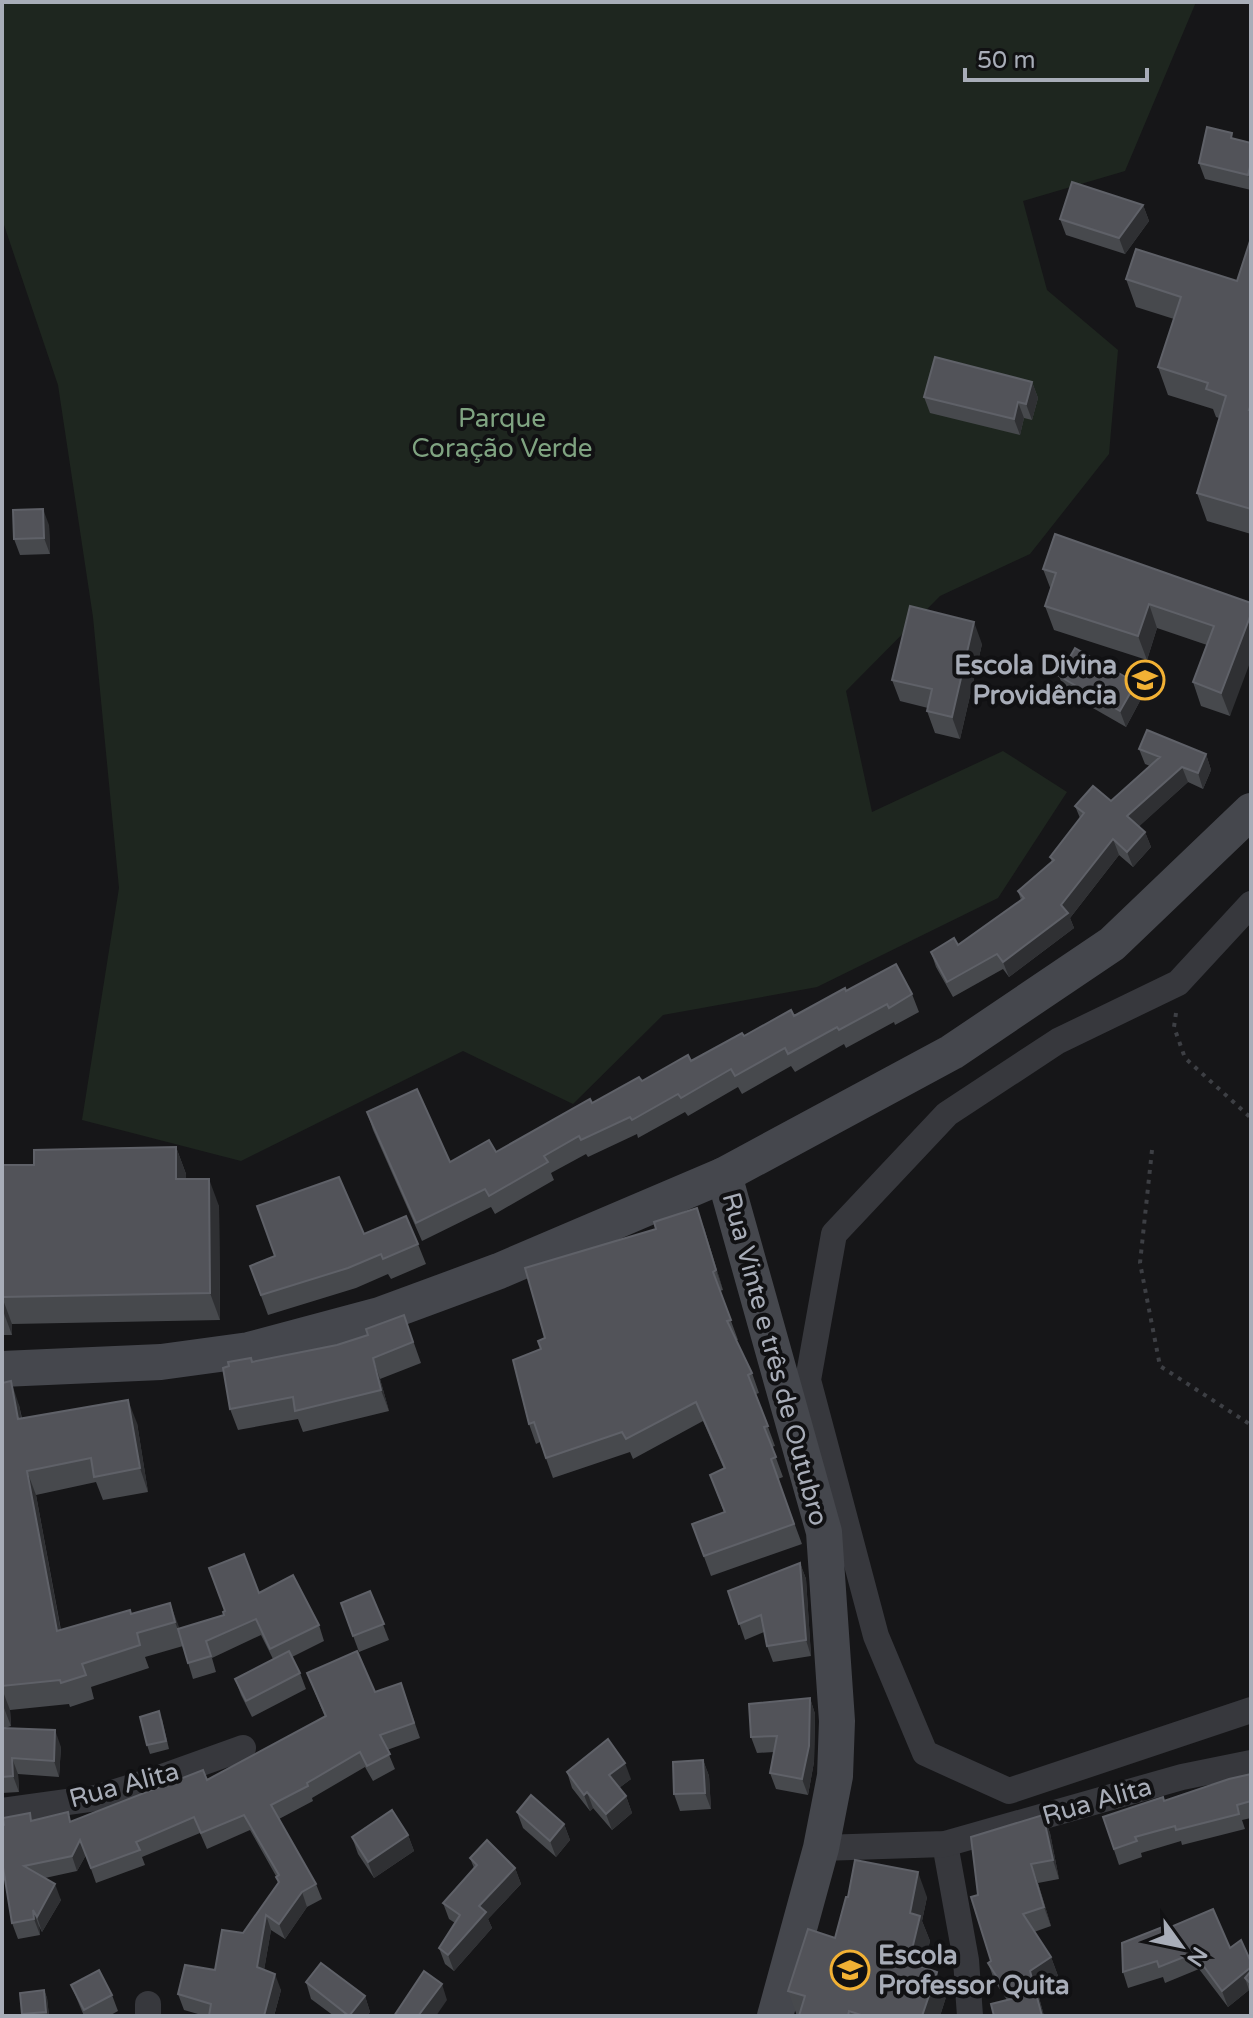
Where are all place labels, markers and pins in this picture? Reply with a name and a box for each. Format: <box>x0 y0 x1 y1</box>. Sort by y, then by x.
place label: Escola Divina Providência <box>954 650 1117 711</box>
school or university icon: Escola Divina Providência <box>1124 659 1166 701</box>
place label: Escola Professor Quita <box>878 1940 1070 2001</box>
school or university icon: Escola Professor Quita <box>829 1949 871 1991</box>

